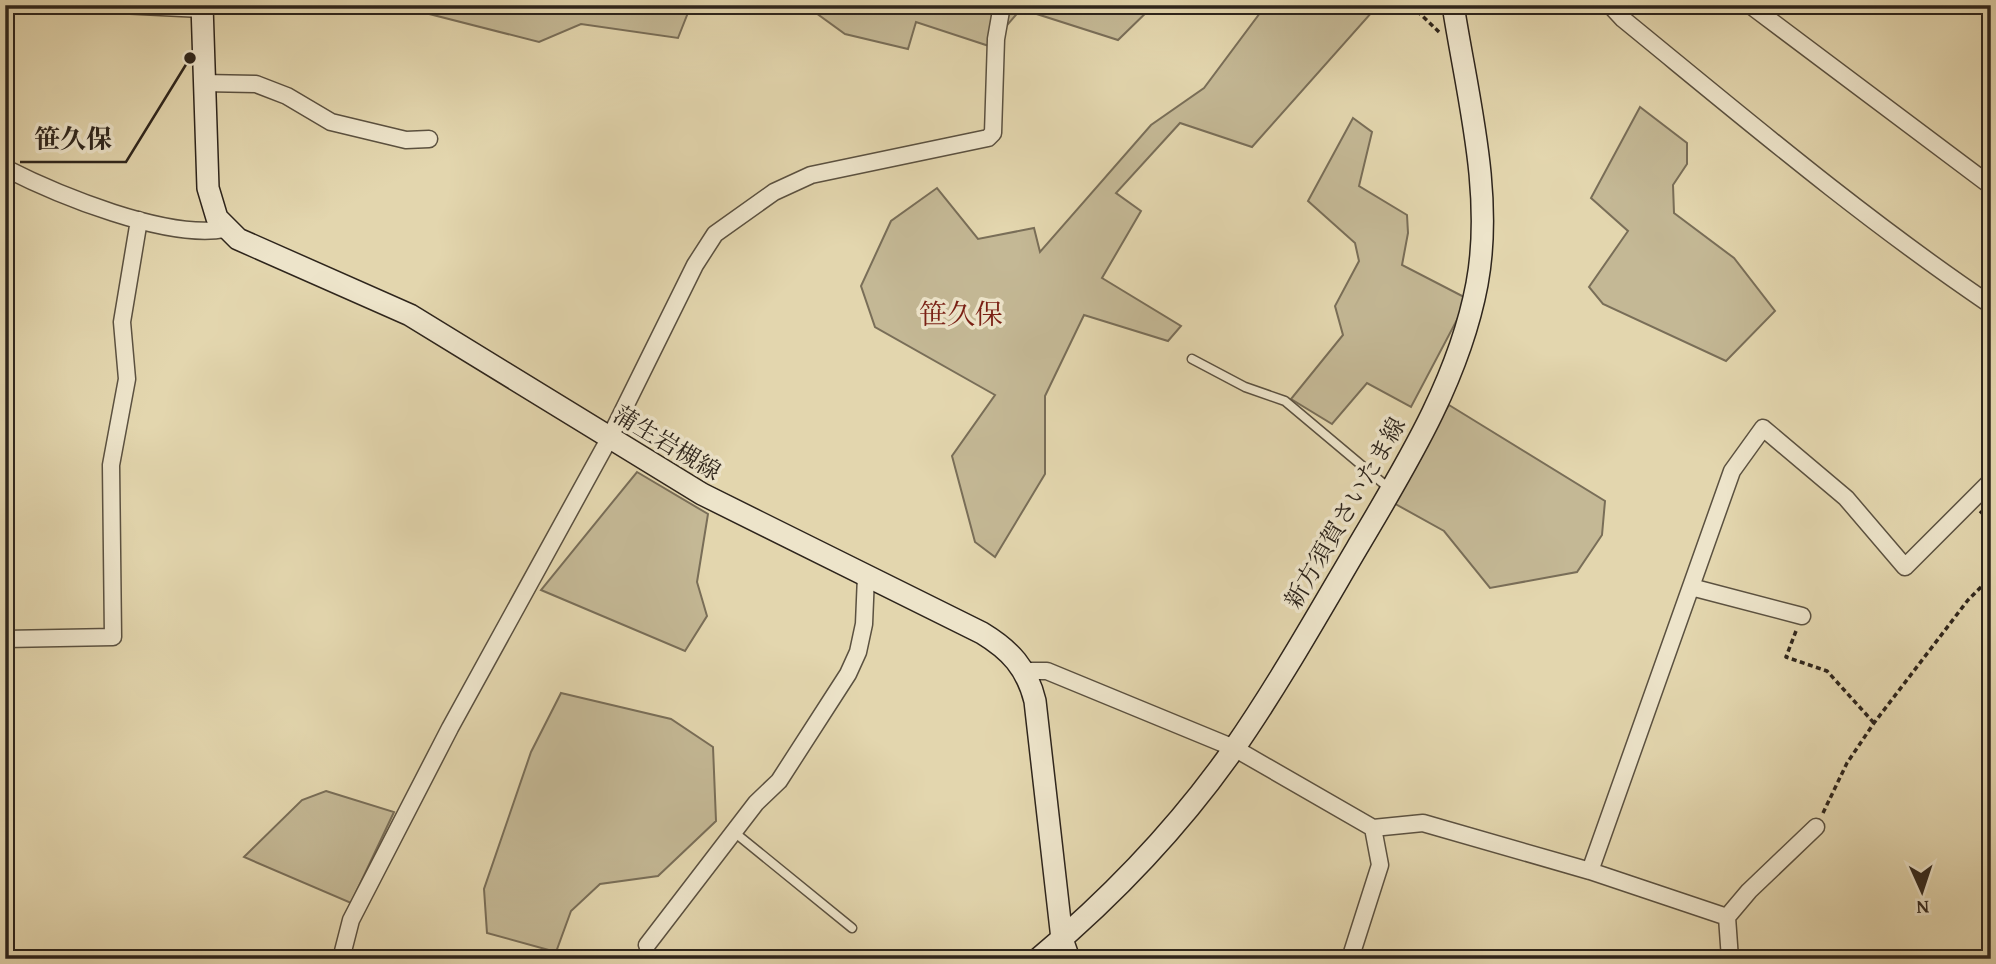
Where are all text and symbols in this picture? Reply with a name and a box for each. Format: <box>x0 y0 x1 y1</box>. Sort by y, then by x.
callout: 笹久保 <box>20 115 126 162</box>
text: 笹久保 <box>34 119 112 158</box>
district label: 笹久保 <box>919 293 1003 334</box>
street label: 蒲生岩槻線 <box>607 397 728 488</box>
street label: 新方須賀さいたま線 <box>1275 410 1414 615</box>
north arrow <box>1888 856 1958 926</box>
text: N <box>1916 894 1930 922</box>

